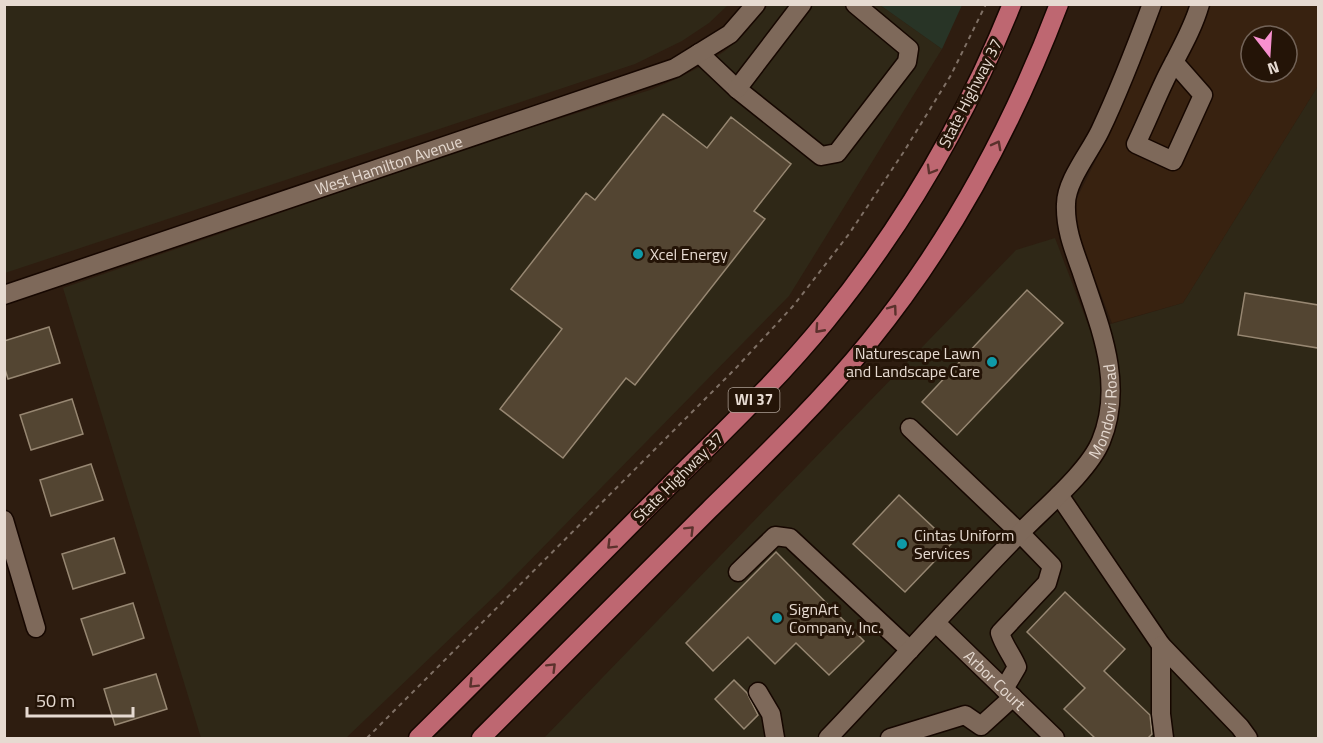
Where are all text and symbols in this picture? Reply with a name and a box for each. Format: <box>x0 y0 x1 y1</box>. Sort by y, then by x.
north arrow <box>1239 24 1299 84</box>
street label: State Highway 37 <box>932 34 1008 152</box>
text: N <box>1265 55 1282 81</box>
street label: West Hamilton Avenue <box>312 129 466 201</box>
one-way arrow <box>990 140 1002 151</box>
one-way arrow <box>927 164 938 174</box>
place label: Xcel Energy <box>650 242 728 266</box>
marker: Xcel Energy <box>631 247 645 261</box>
one-way arrow <box>886 305 897 316</box>
one-way arrow <box>815 322 826 333</box>
place label: Naturescape Lawn and Landscape Care <box>846 341 980 383</box>
marker: Naturescape Lawn and Landscape Care <box>985 355 999 369</box>
street label: Mondovi Road <box>1082 363 1123 463</box>
road number: WI 37 <box>728 388 780 412</box>
street label: State Highway 37 <box>627 426 729 528</box>
place label: Cintas Uniform Services <box>914 523 1014 565</box>
one-way arrow <box>683 526 694 537</box>
marker: Cintas Uniform Services <box>895 537 909 551</box>
one-way arrow <box>607 539 618 549</box>
place label: SignArt Company, Inc. <box>789 597 882 639</box>
marker: SignArt Company, Inc. <box>770 611 784 625</box>
street label: Arbor Court <box>959 644 1032 716</box>
one-way arrow <box>545 664 556 675</box>
one-way arrow <box>470 676 481 687</box>
scale bar <box>27 680 134 718</box>
text: 50 m <box>36 687 75 714</box>

